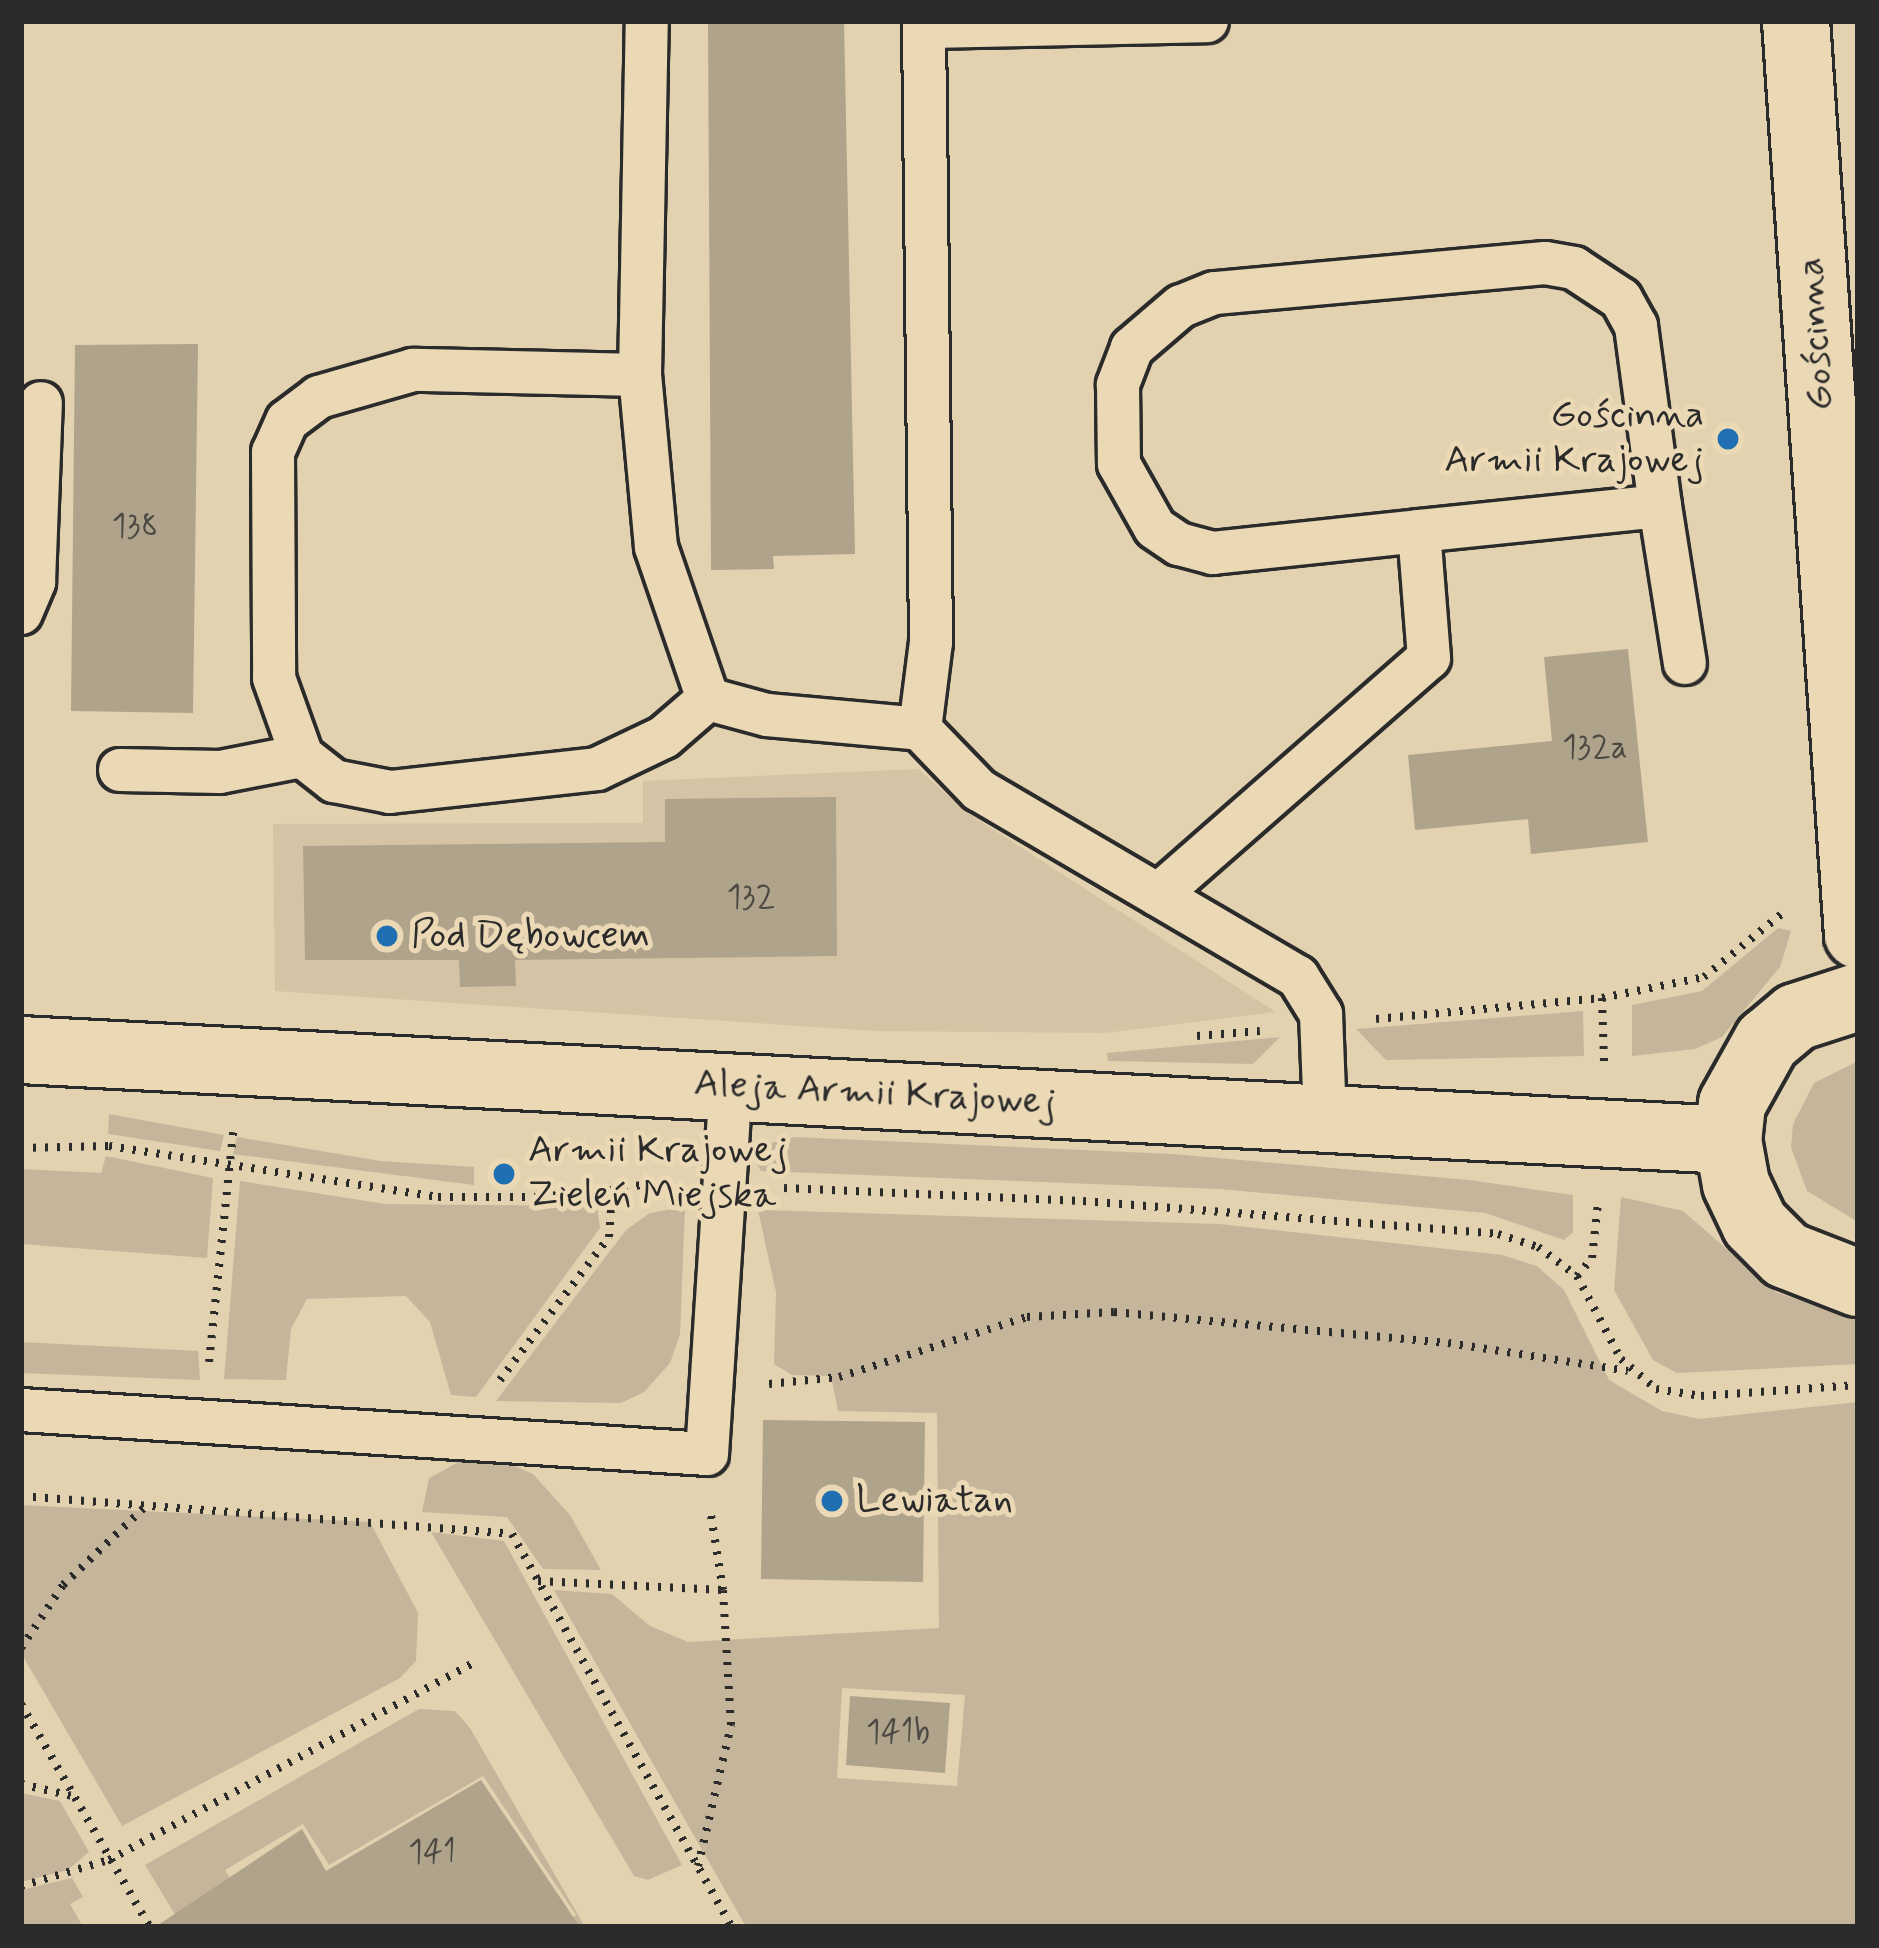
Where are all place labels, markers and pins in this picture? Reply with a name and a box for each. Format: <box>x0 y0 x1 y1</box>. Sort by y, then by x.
place label: Gościnna Armii Krajowej <box>1444 394 1704 485</box>
marker: Gościnna Armii Krajowej <box>1715 426 1741 452</box>
place label: Pod Dębowcem <box>411 913 648 959</box>
marker: Pod Dębowcem <box>374 923 400 949</box>
place label: Armii Krajowej Zieleń Miejska <box>528 1129 788 1220</box>
marker: Armii Krajowej Zieleń Miejska <box>491 1161 517 1187</box>
place label: Lewiatan <box>856 1478 1013 1524</box>
marker: Lewiatan <box>819 1488 845 1514</box>

